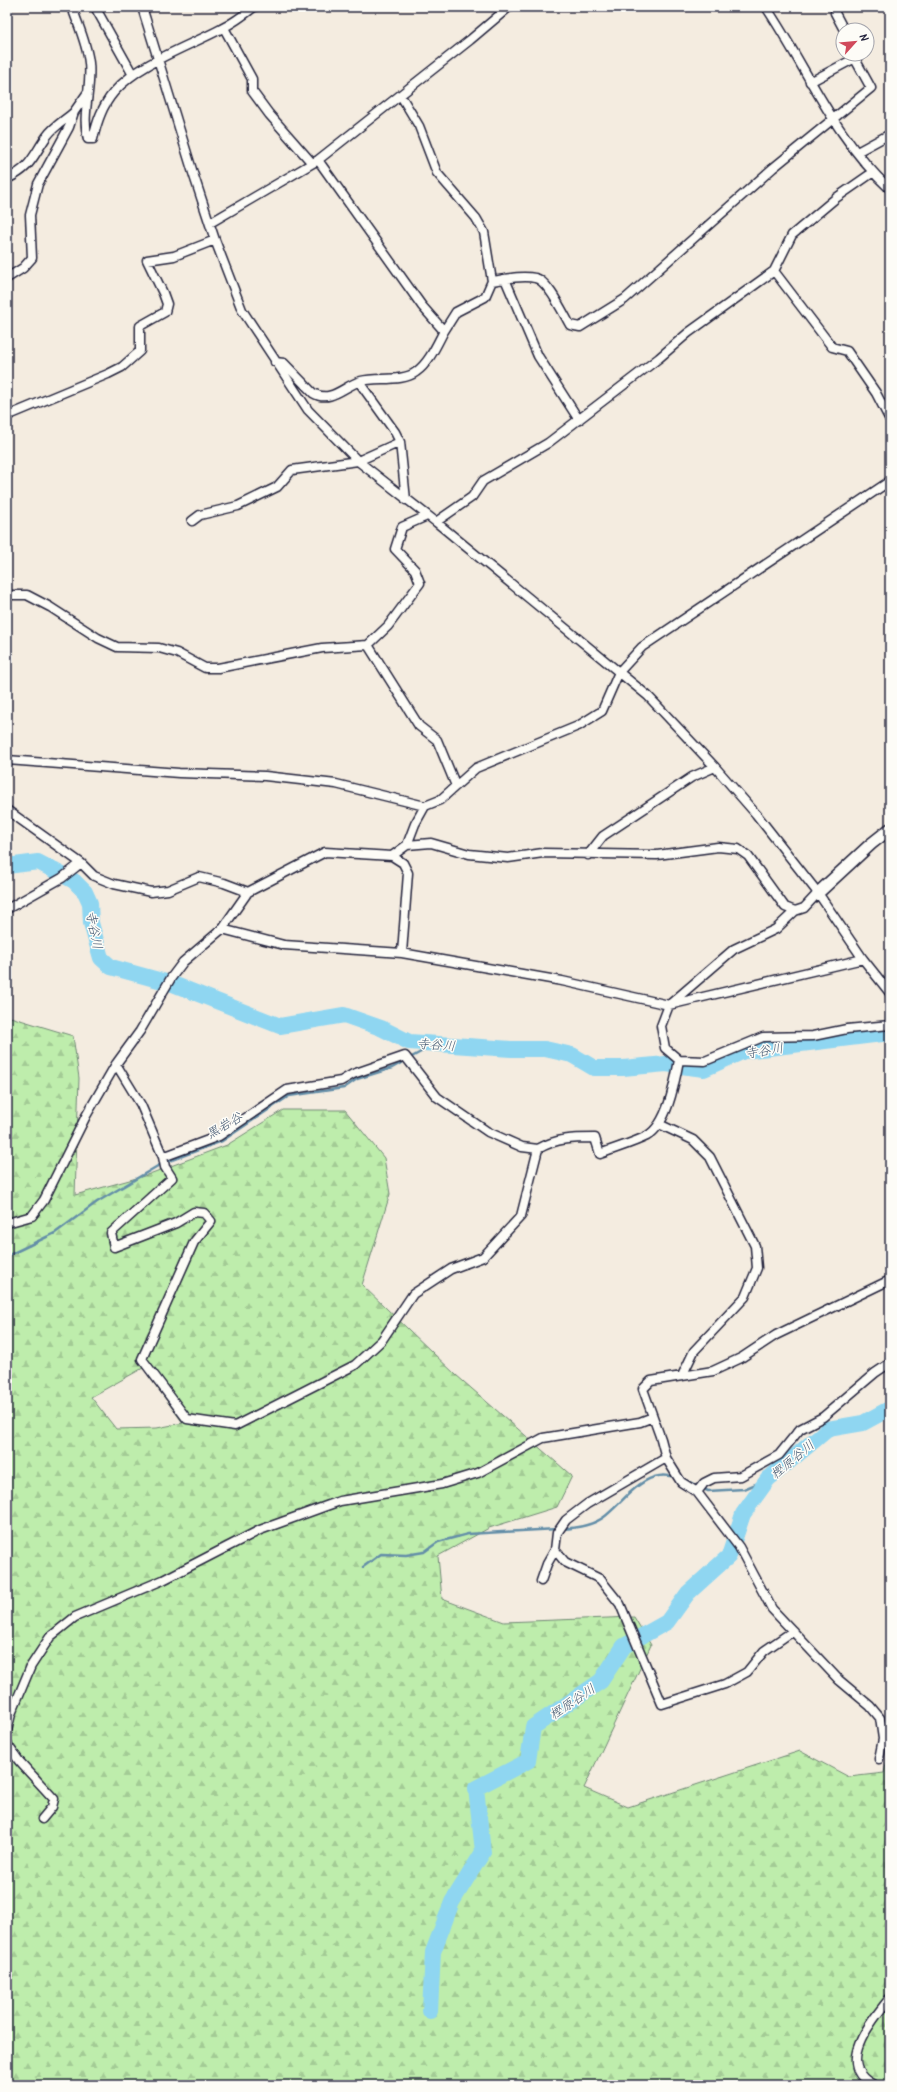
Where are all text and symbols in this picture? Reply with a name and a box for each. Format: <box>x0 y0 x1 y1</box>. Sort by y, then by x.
north arrow <box>835 22 875 62</box>
text: N <box>853 31 873 45</box>
water label: 寺谷川 <box>79 909 108 951</box>
water label: 寺谷川 <box>416 1034 456 1057</box>
water label: 寺谷川 <box>743 1038 785 1065</box>
water label: 黒岩谷 <box>203 1107 248 1145</box>
water label: 樫原谷川 <box>766 1435 820 1485</box>
water label: 樫原谷川 <box>545 1679 600 1725</box>

